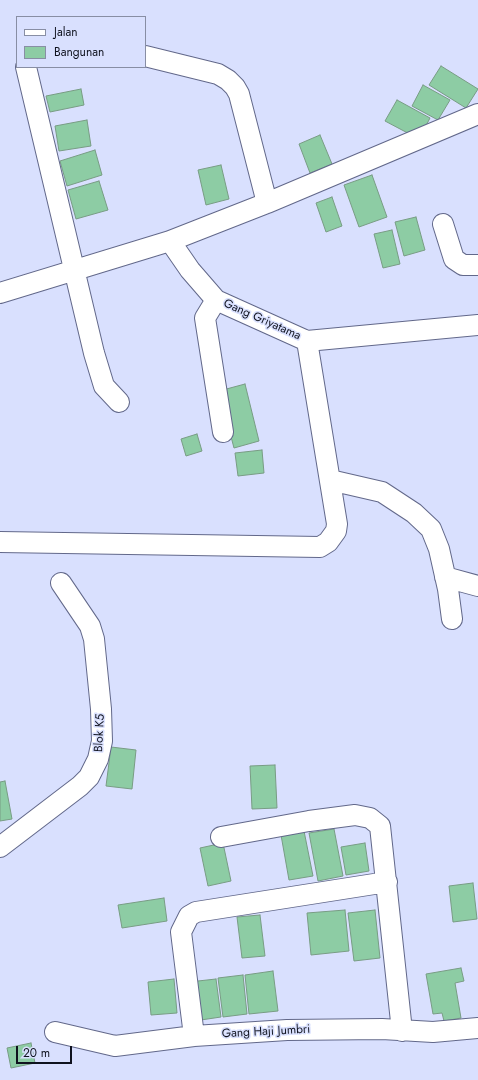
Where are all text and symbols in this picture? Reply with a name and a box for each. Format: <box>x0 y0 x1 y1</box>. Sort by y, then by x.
legend <box>16 16 146 68</box>
text: Jalan <box>54 23 77 41</box>
text: Bangunan <box>54 43 104 61</box>
street label: Gang Griyatama <box>221 297 303 343</box>
street label: Blok K5 <box>92 713 108 753</box>
street label: Gang Haji Jumbri <box>221 1022 311 1042</box>
scale bar <box>18 1038 74 1064</box>
text: 20 m <box>23 1044 50 1062</box>

